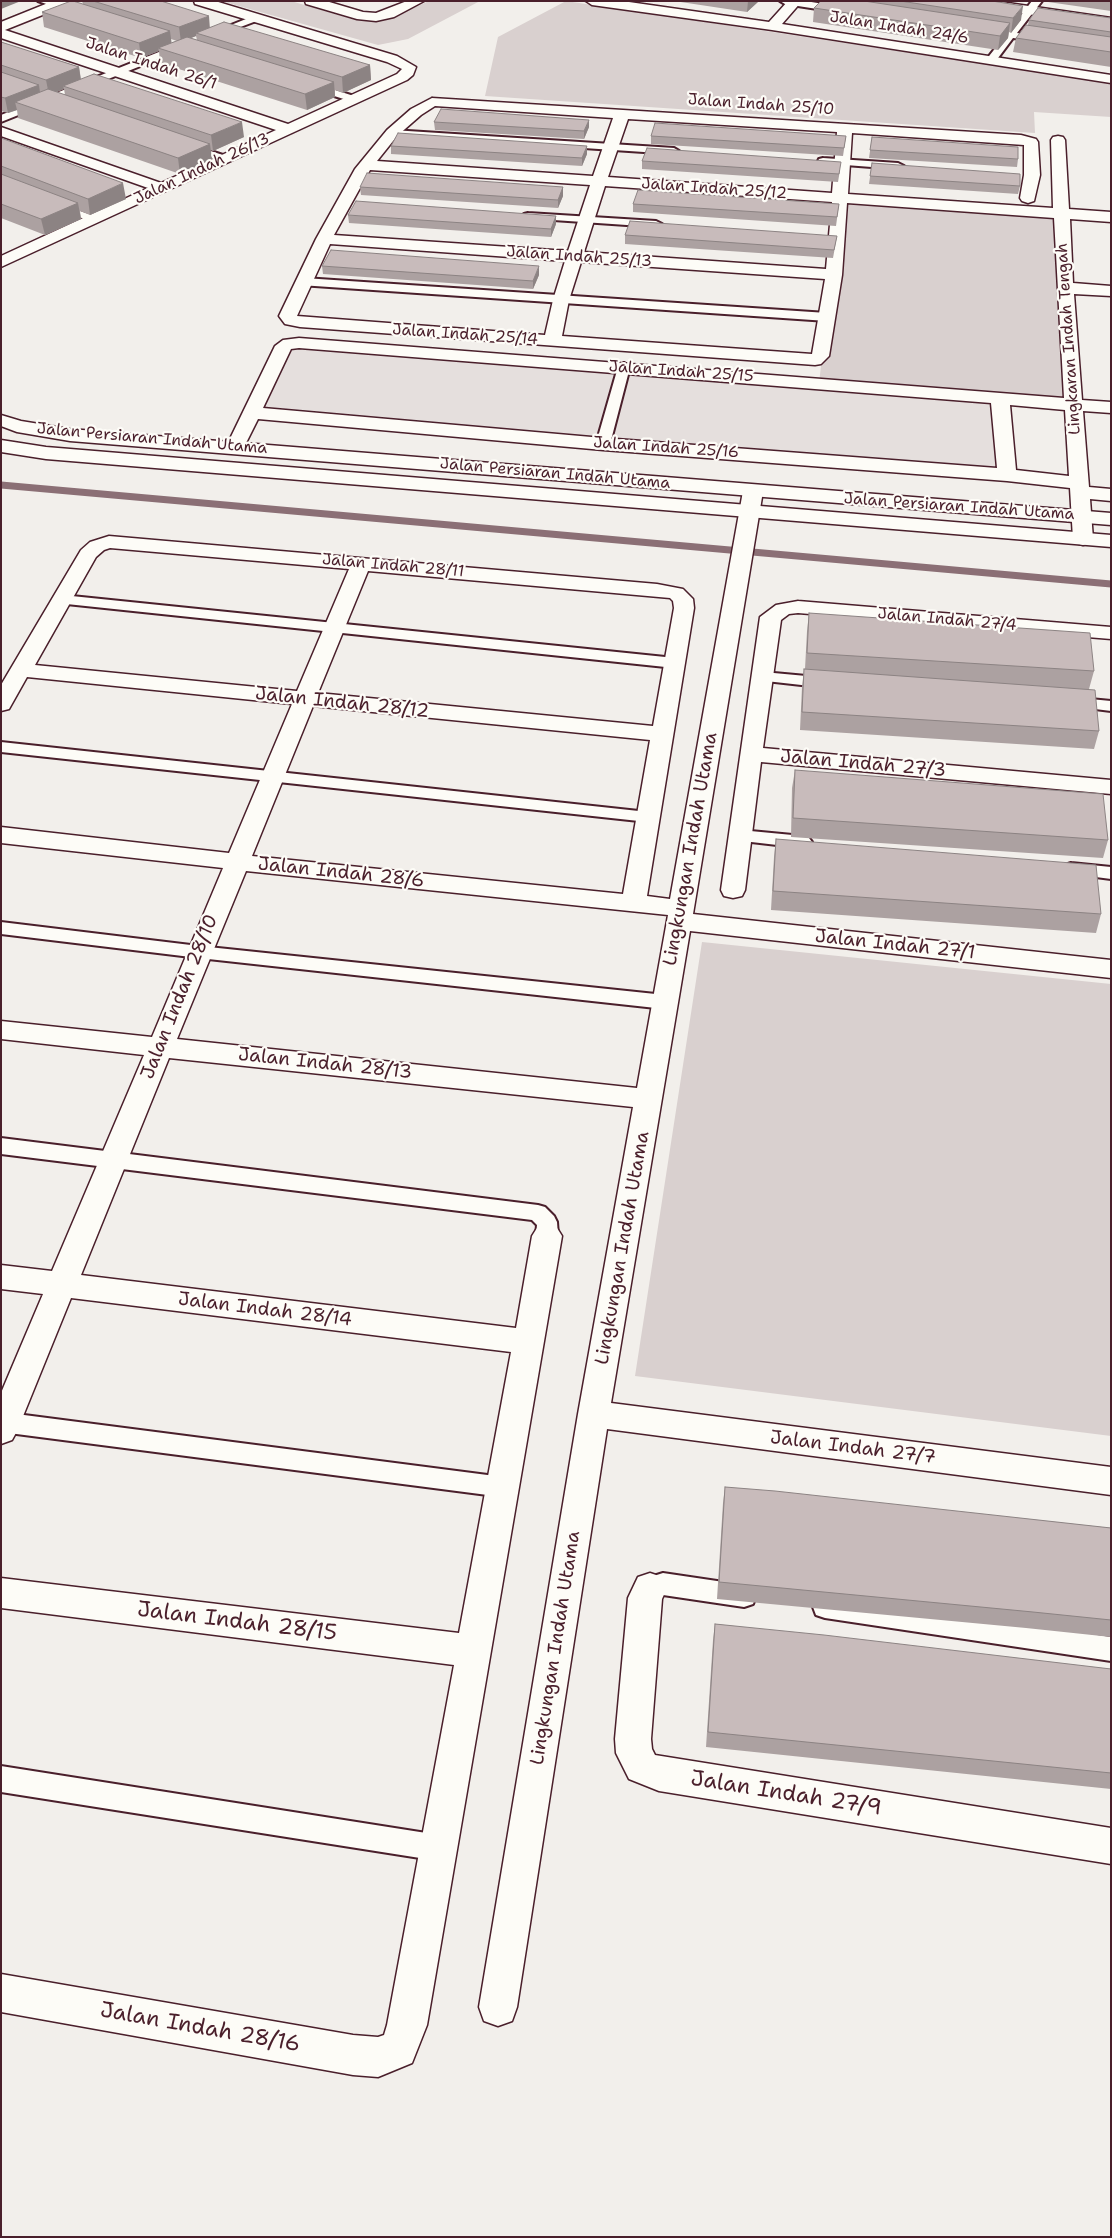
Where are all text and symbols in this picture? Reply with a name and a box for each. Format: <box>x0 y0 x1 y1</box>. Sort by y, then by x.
street label: Jalan Indah 24/6 <box>828 8 970 48</box>
street label: Jalan Indah 26/1 <box>83 34 219 94</box>
street label: Jalan Indah 25/10 <box>687 90 835 120</box>
street label: Jalan Indah 26/13 <box>131 129 273 209</box>
street label: Jalan Indah 25/12 <box>640 174 788 204</box>
street label: Jalan Indah 25/13 <box>505 242 653 272</box>
street label: Lingkaran Indah Tengah <box>1053 242 1085 436</box>
street label: Jalan Indah 25/14 <box>391 320 539 350</box>
street label: Jalan Indah 25/15 <box>608 357 754 387</box>
street label: Jalan Persiaran Indah Utama <box>36 419 268 459</box>
street label: Jalan Indah 25/16 <box>592 433 740 463</box>
street label: Jalan Persiaran Indah Utama <box>439 454 671 494</box>
street label: Jalan Persiaran Indah Utama <box>843 489 1075 525</box>
street label: Jalan Indah 28/11 <box>321 550 465 582</box>
street label: Jalan Indah 27/4 <box>877 604 1017 636</box>
street label: Jalan Indah 28/12 <box>254 683 430 723</box>
street label: Lingkungan Indah Utama <box>659 731 723 967</box>
street label: Jalan Indah 27/3 <box>779 745 947 783</box>
street label: Jalan Indah 28/6 <box>257 853 425 893</box>
street label: Jalan Indah 28/10 <box>137 911 223 1083</box>
street label: Jalan Indah 27/1 <box>814 925 976 965</box>
street label: Jalan Indah 28/13 <box>237 1044 413 1084</box>
street label: Lingkungan Indah Utama <box>591 1130 655 1366</box>
street label: Jalan Indah 28/14 <box>177 1288 353 1332</box>
street label: Jalan Indah 27/7 <box>769 1427 937 1469</box>
street label: Lingkungan Indah Utama <box>526 1529 586 1767</box>
street label: Jalan Indah 28/15 <box>135 1597 339 1647</box>
street label: Jalan Indah 27/9 <box>689 1766 883 1822</box>
street label: Jalan Indah 28/16 <box>98 1997 302 2059</box>

